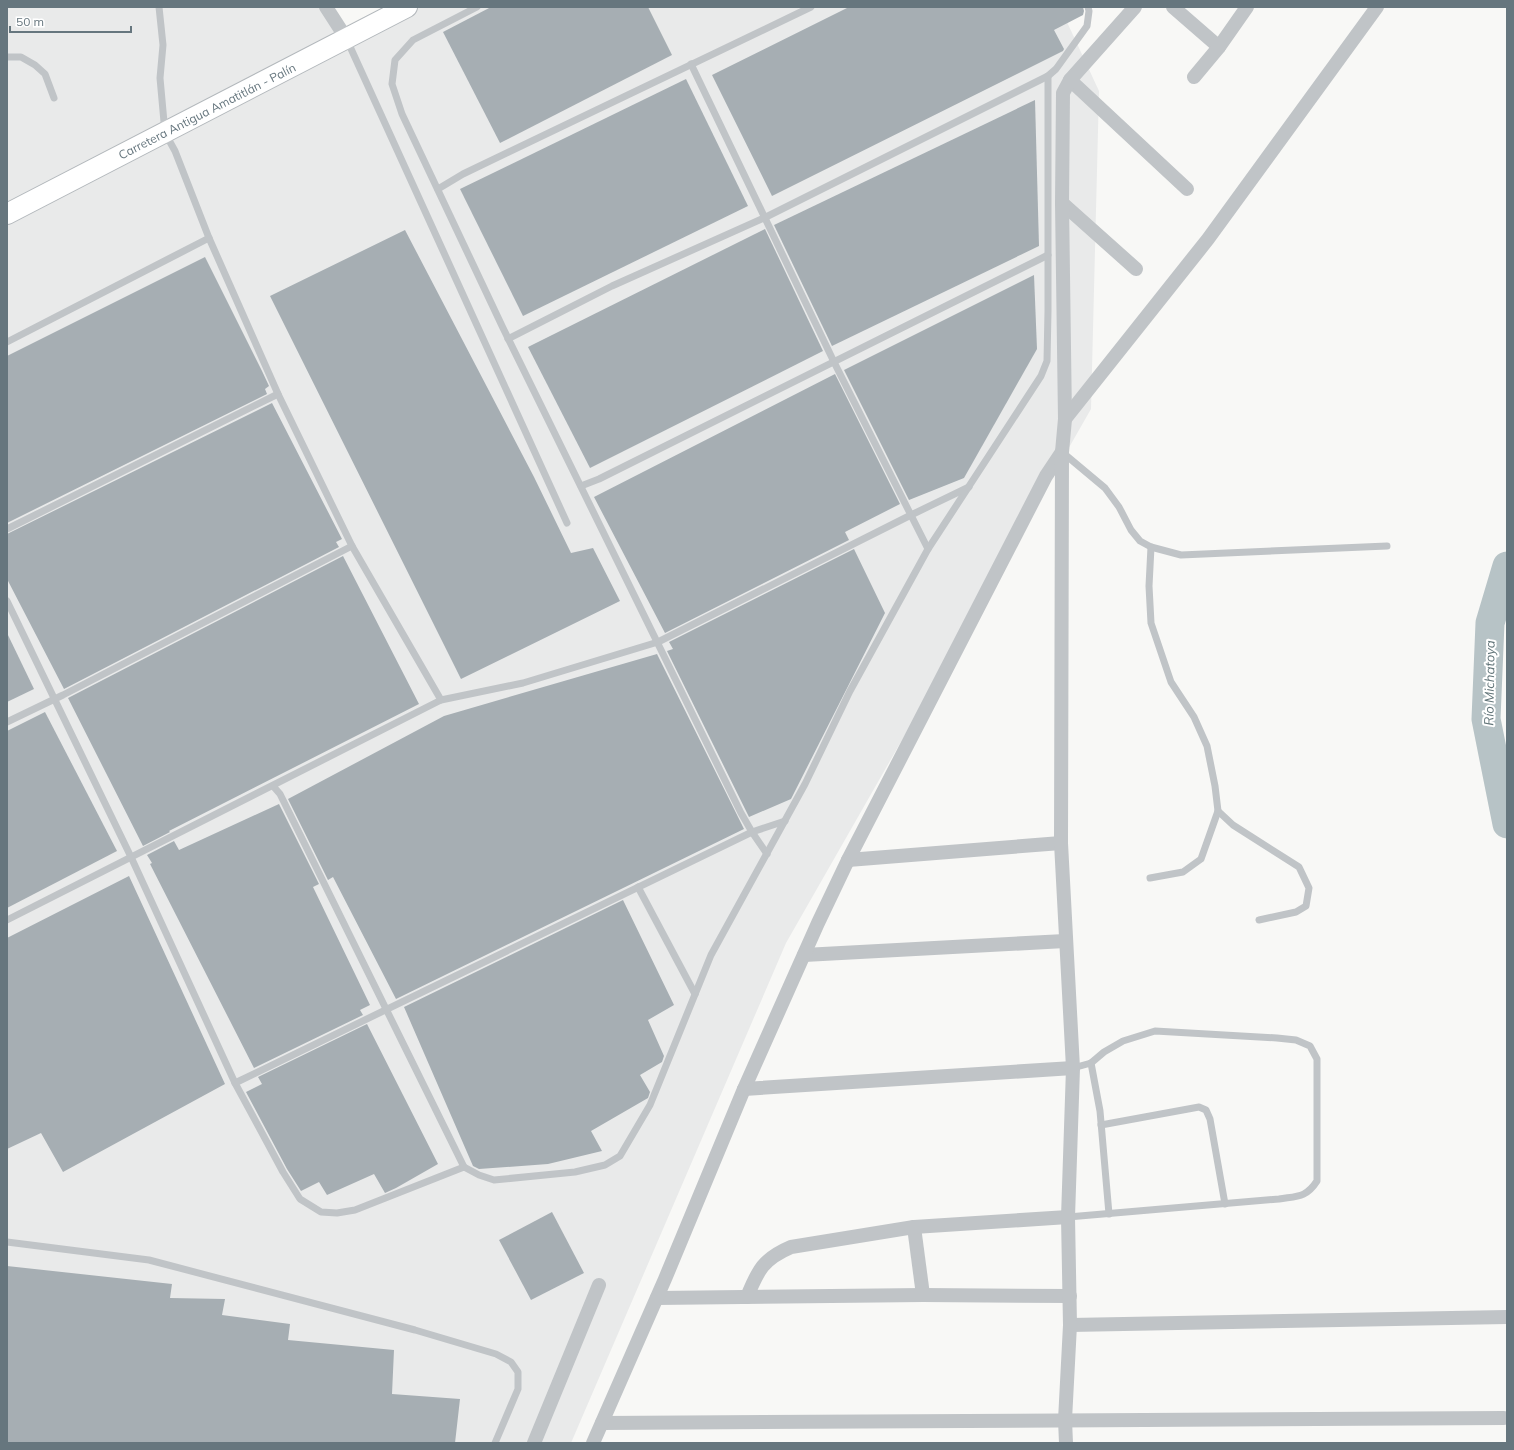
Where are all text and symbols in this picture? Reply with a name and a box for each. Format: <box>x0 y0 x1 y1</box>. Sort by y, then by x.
scale bar <box>10 8 131 34</box>
text: 50 m <box>16 14 44 29</box>
street label: Carretera Antigua Amatitlán - Palín <box>116 60 298 162</box>
water label: Río Michatoya <box>1480 640 1498 726</box>

